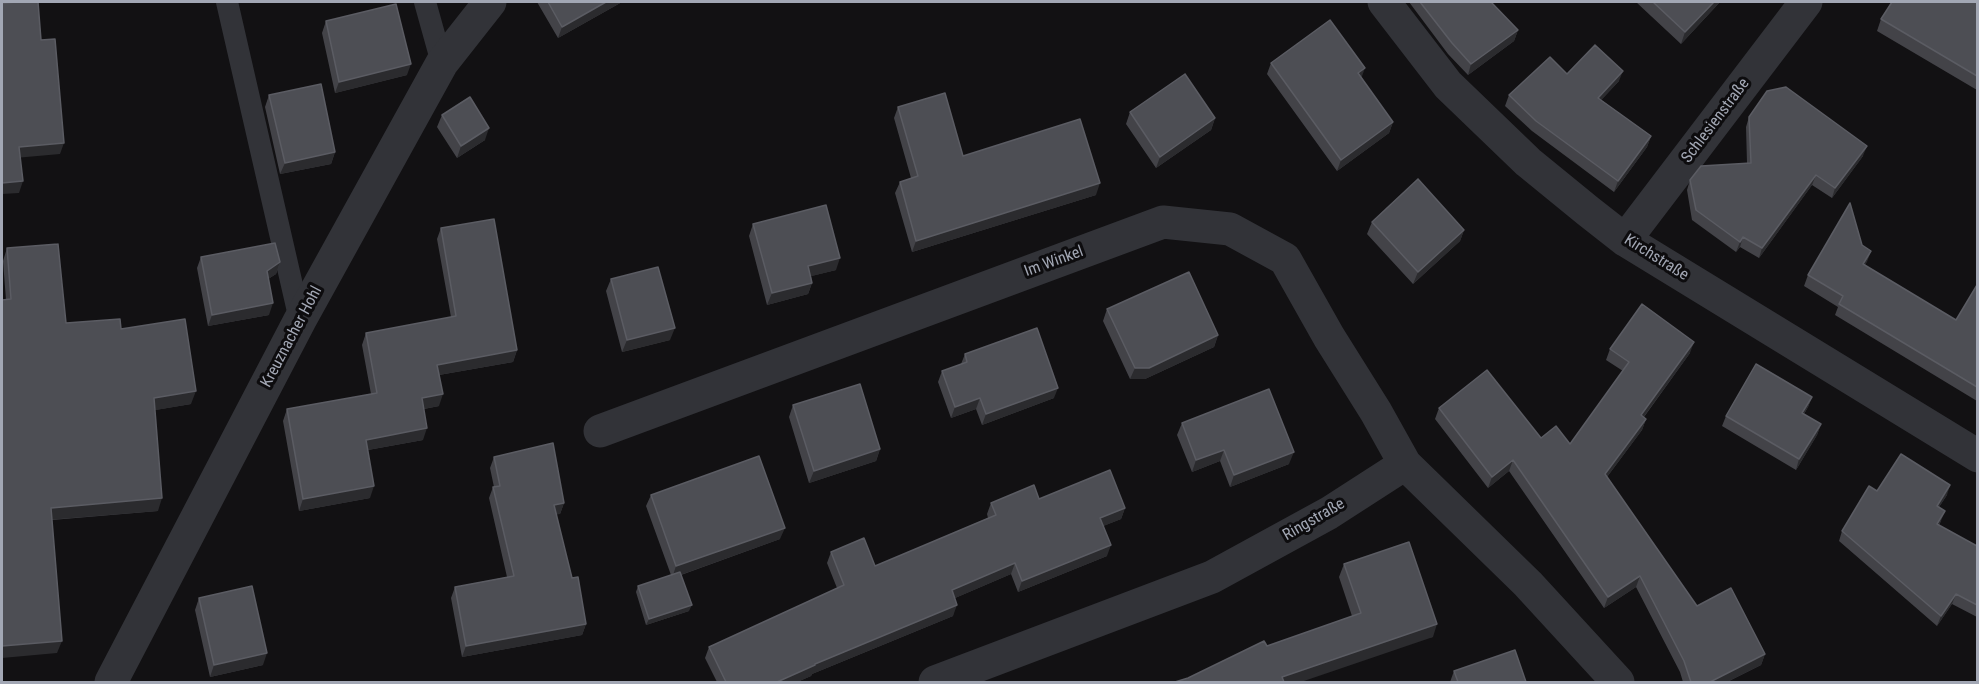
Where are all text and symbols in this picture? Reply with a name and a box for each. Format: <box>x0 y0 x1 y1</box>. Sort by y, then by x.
street label: Schlesienstraße <box>1678 75 1754 167</box>
street label: Kirchstraße <box>1620 231 1692 285</box>
street label: Im Winkel <box>1022 242 1086 282</box>
street label: Kreuznacher Hohl <box>257 283 327 391</box>
street label: Ringstraße <box>1280 495 1348 545</box>

